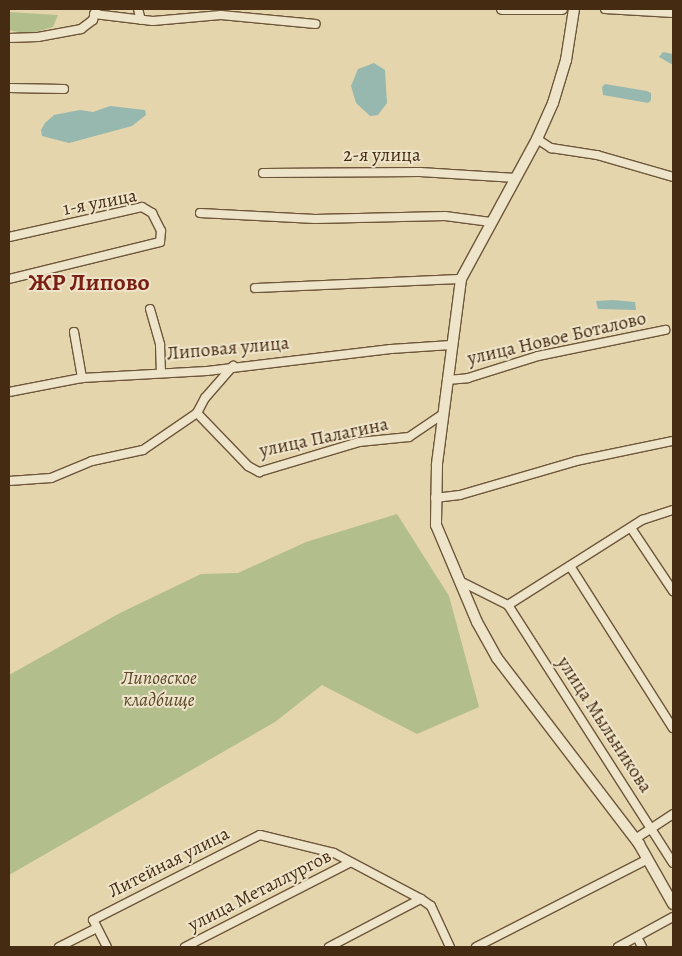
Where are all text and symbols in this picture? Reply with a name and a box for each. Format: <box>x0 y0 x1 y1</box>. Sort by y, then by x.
street label: 2-я улица <box>343 145 421 167</box>
street label: 1-я улица <box>61 185 139 221</box>
district label: ЖР Липово <box>28 269 150 297</box>
street label: улица Новое Боталово <box>465 307 649 371</box>
street label: Липовая улица <box>166 332 290 366</box>
street label: улица Палагина <box>257 413 391 463</box>
street label: улица Мыльникова <box>552 653 656 797</box>
park label: Липовское кладбище <box>121 668 197 712</box>
street label: Литейная улица <box>105 823 233 903</box>
street label: улица Металлургов <box>184 845 336 937</box>

